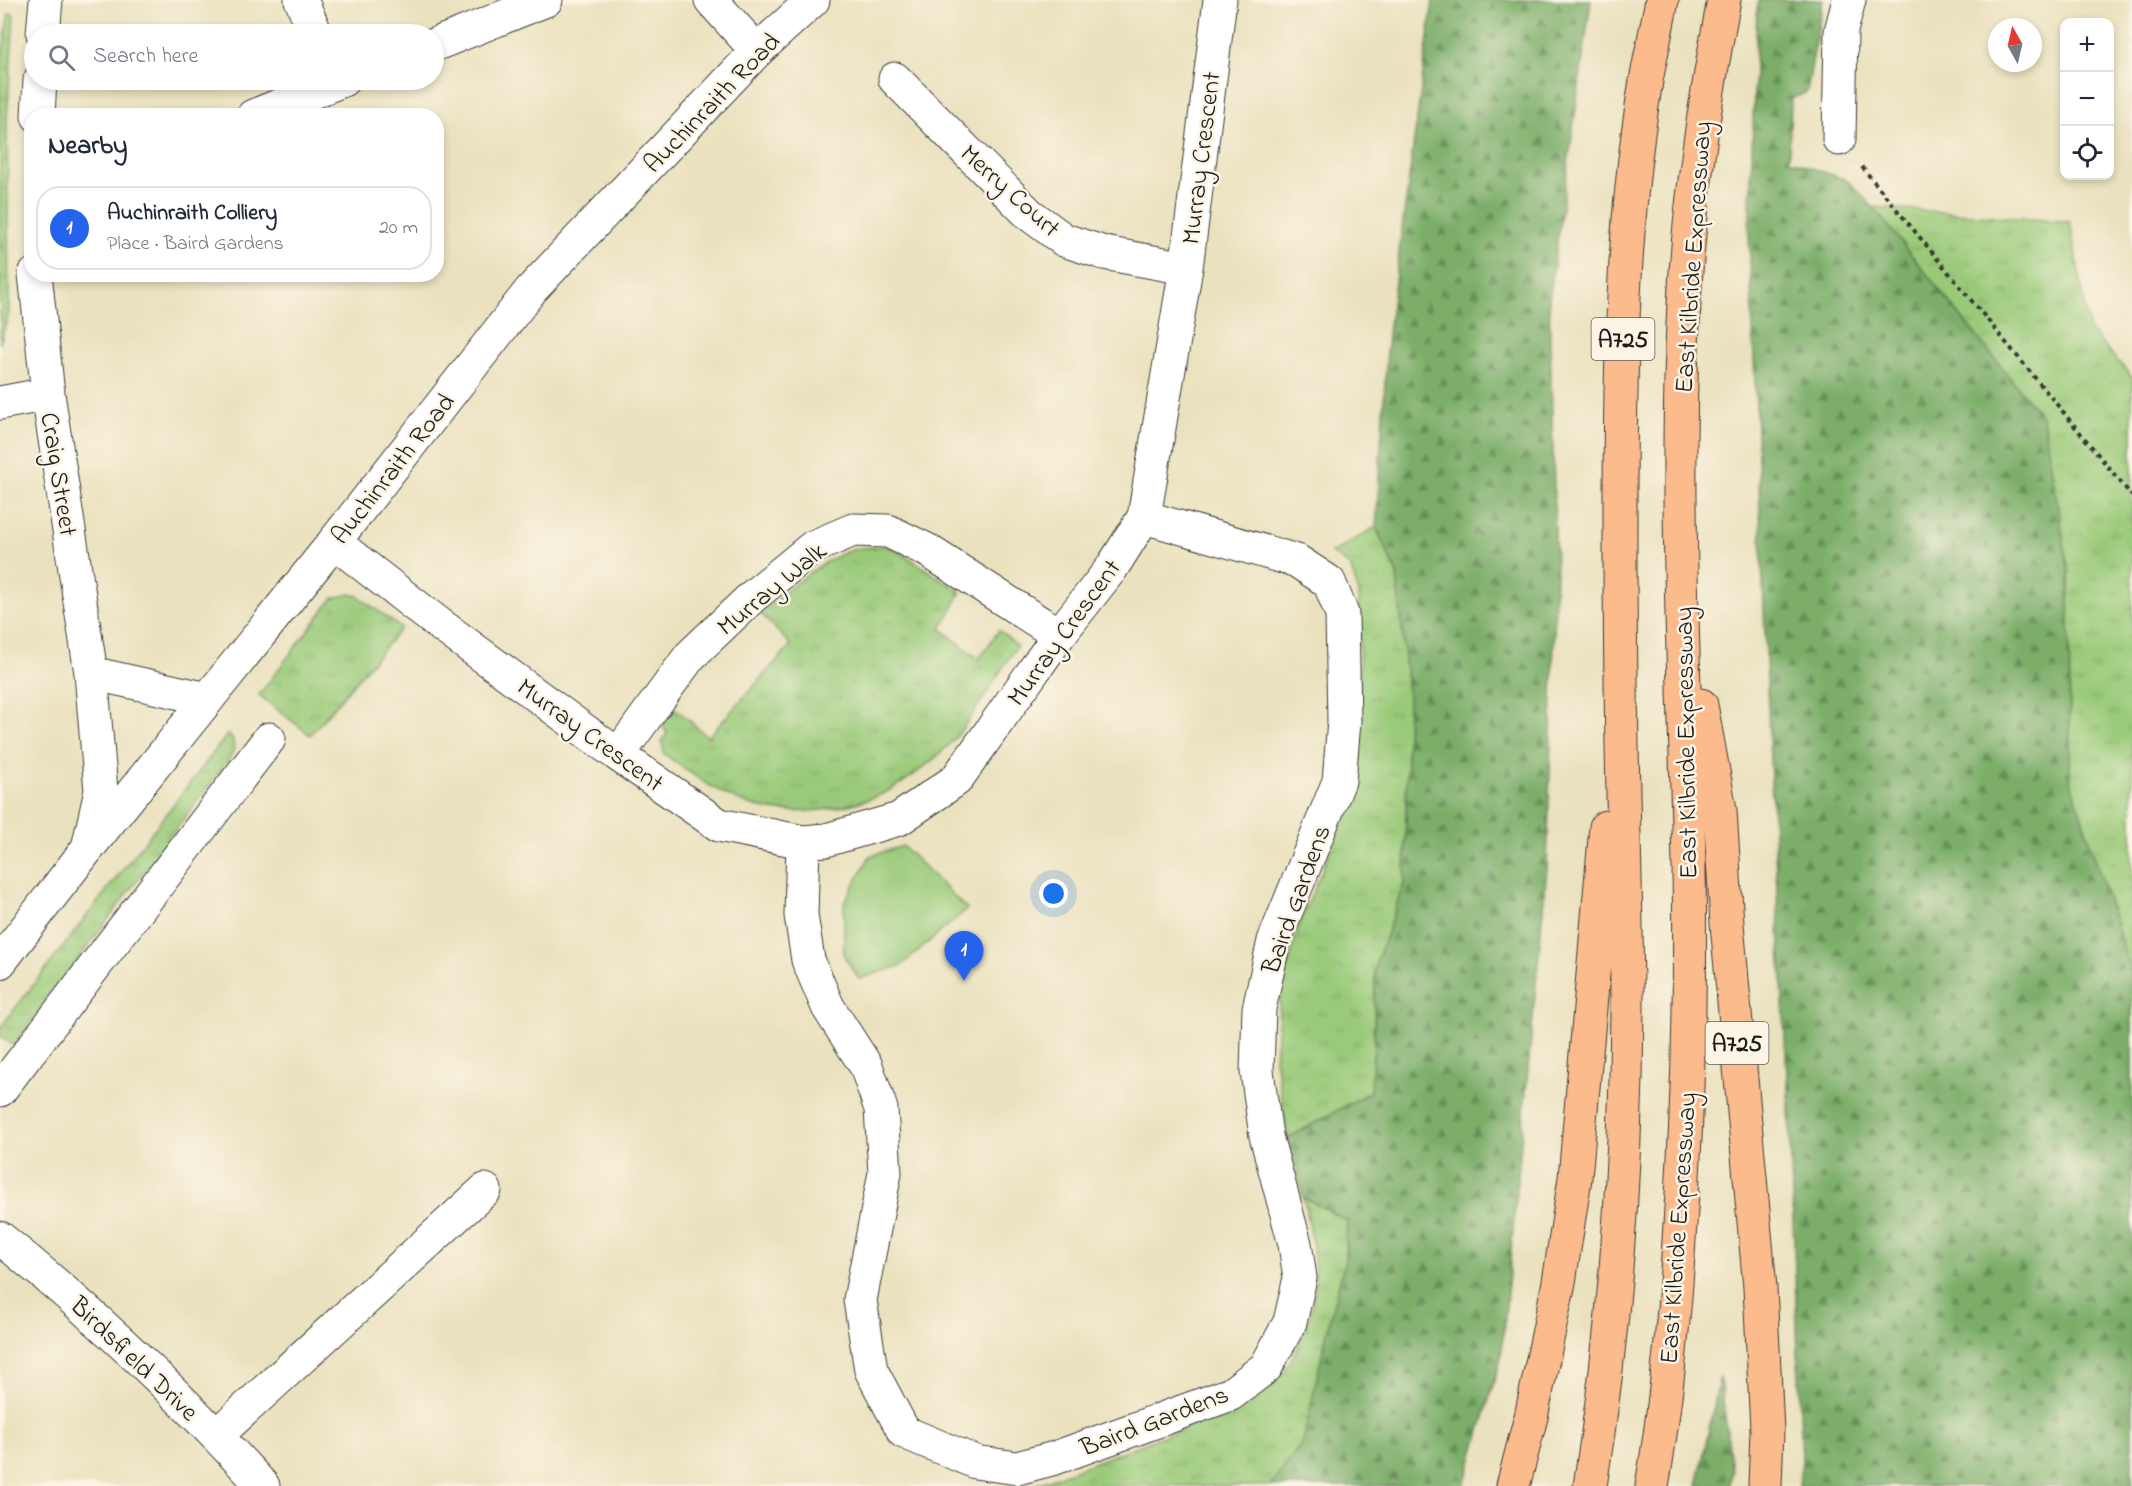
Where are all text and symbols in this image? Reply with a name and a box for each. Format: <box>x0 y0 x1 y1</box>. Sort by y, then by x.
north arrow <box>1988 18 2042 72</box>
map controls <box>2060 18 2114 180</box>
button: + <box>2060 18 2114 72</box>
search box <box>24 24 444 90</box>
street label: Auchinraith Road <box>636 25 791 183</box>
icon: search <box>45 41 78 74</box>
text: Search here <box>93 41 198 73</box>
street label: Murray Crescent <box>1174 70 1232 247</box>
button: − <box>2060 72 2114 126</box>
street label: East Kilbride Expressway <box>1667 120 1723 394</box>
button: locate <box>2060 126 2114 180</box>
text: Nearby <box>48 128 127 166</box>
street label: Merry Court <box>950 137 1068 248</box>
text: Auchinraith Colliery <box>107 198 277 230</box>
text: 1 <box>66 214 73 243</box>
text: 20 m <box>379 214 418 243</box>
text: Place · Baird Gardens <box>107 230 284 259</box>
road number: A725 <box>1592 318 1654 360</box>
street label: Auchinraith Road <box>323 386 466 554</box>
street label: Craig Street <box>29 410 86 539</box>
street label: Murray Walk <box>710 534 836 647</box>
street label: Murray Crescent <box>999 552 1132 715</box>
street label: East Kilbride Expressway <box>1667 606 1709 879</box>
street label: Murray Crescent <box>508 670 671 803</box>
street label: Baird Gardens <box>1253 820 1342 981</box>
your location <box>1039 879 1068 908</box>
pin: 1 <box>944 932 984 981</box>
road number: A725 <box>1706 1022 1768 1064</box>
street label: East Kilbride Expressway <box>1652 1091 1708 1365</box>
street label: Birdsfield Drive <box>59 1288 206 1432</box>
street label: Baird Gardens <box>1074 1377 1235 1469</box>

